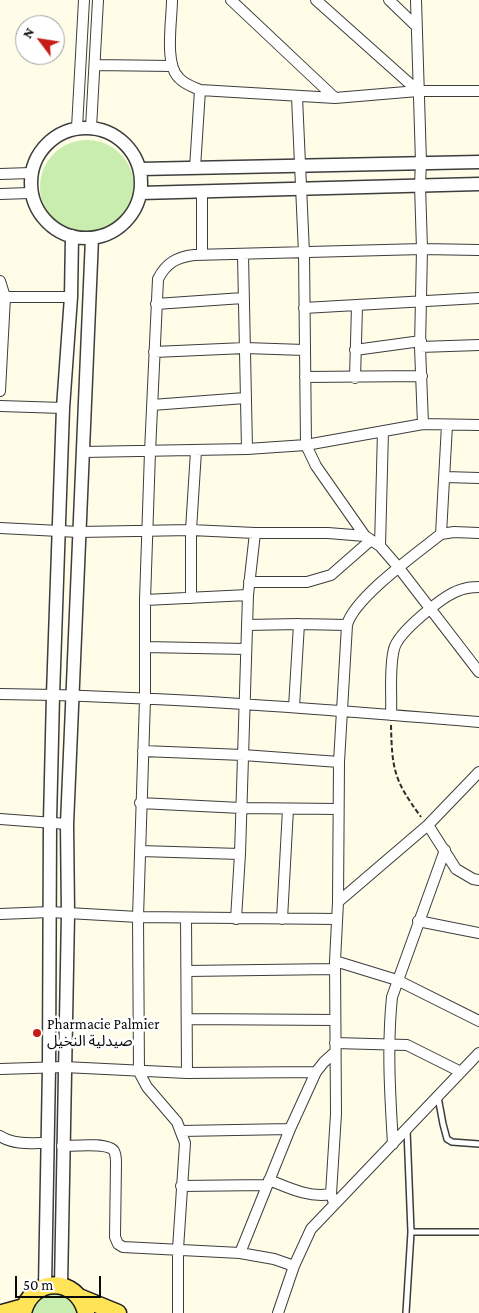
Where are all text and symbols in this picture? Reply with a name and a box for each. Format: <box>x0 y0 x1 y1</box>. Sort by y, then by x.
north arrow <box>15 15 65 65</box>
text: N <box>19 25 37 41</box>
place label: Pharmacie Palmier صيدلية النخيل <box>47 1015 160 1050</box>
marker: Pharmacie Palmier صيدلية النخيل <box>31 1027 43 1039</box>
scale bar <box>18 1266 104 1298</box>
text: 50 m <box>23 1277 53 1293</box>

